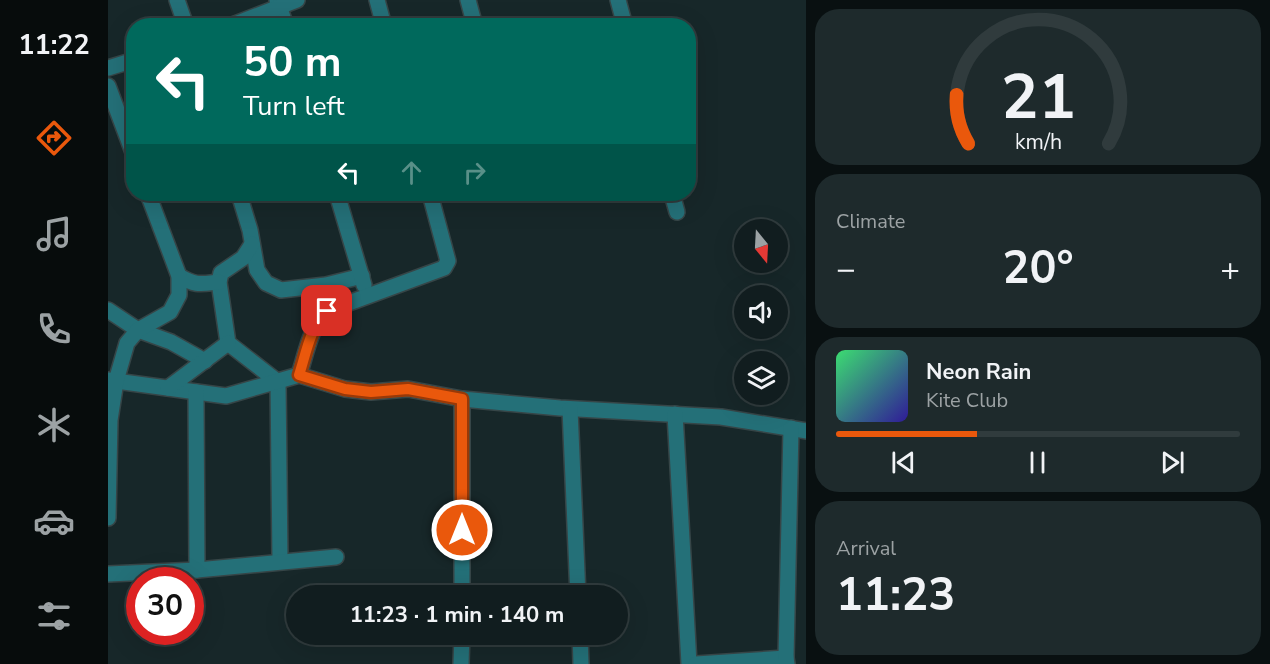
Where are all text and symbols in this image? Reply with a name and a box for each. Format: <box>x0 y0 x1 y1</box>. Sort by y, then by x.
text: 11:22 <box>18 27 90 64</box>
text: 50 m <box>243 34 342 91</box>
icon: left <box>144 42 222 120</box>
text: 21 <box>1001 55 1075 140</box>
text: Turn left <box>243 88 344 125</box>
icon: directions <box>33 117 75 159</box>
text: km/h <box>1014 127 1062 157</box>
icon: left <box>332 156 365 189</box>
icon: ahead <box>395 156 428 189</box>
icon: right <box>458 156 491 189</box>
text: Climate <box>836 208 905 235</box>
icon: music <box>33 213 75 255</box>
north arrow <box>734 219 788 273</box>
map controls <box>734 219 788 405</box>
text: 20° <box>1002 238 1074 299</box>
text: − <box>836 247 856 292</box>
text: + <box>1220 247 1240 292</box>
pin <box>301 285 352 336</box>
button: sound <box>734 285 788 339</box>
icon: arrive <box>310 294 343 327</box>
icon: phone <box>33 308 75 350</box>
button: layers <box>734 351 788 405</box>
text: Neon Rain <box>926 357 1031 387</box>
text: Kite Club <box>926 387 1008 414</box>
icon: climate <box>33 404 75 446</box>
icon: previous <box>887 446 920 479</box>
icon: pause <box>1021 446 1054 479</box>
icon: next <box>1156 446 1189 479</box>
position arrow <box>430 498 494 562</box>
icon: car <box>33 500 75 542</box>
text: Arrival <box>836 535 896 562</box>
text: 11:23 <box>836 565 955 626</box>
speed limit sign: 30 <box>126 567 204 645</box>
icon: filters <box>33 595 75 637</box>
text: 11:23 · 1 min · 140 m <box>350 600 564 630</box>

